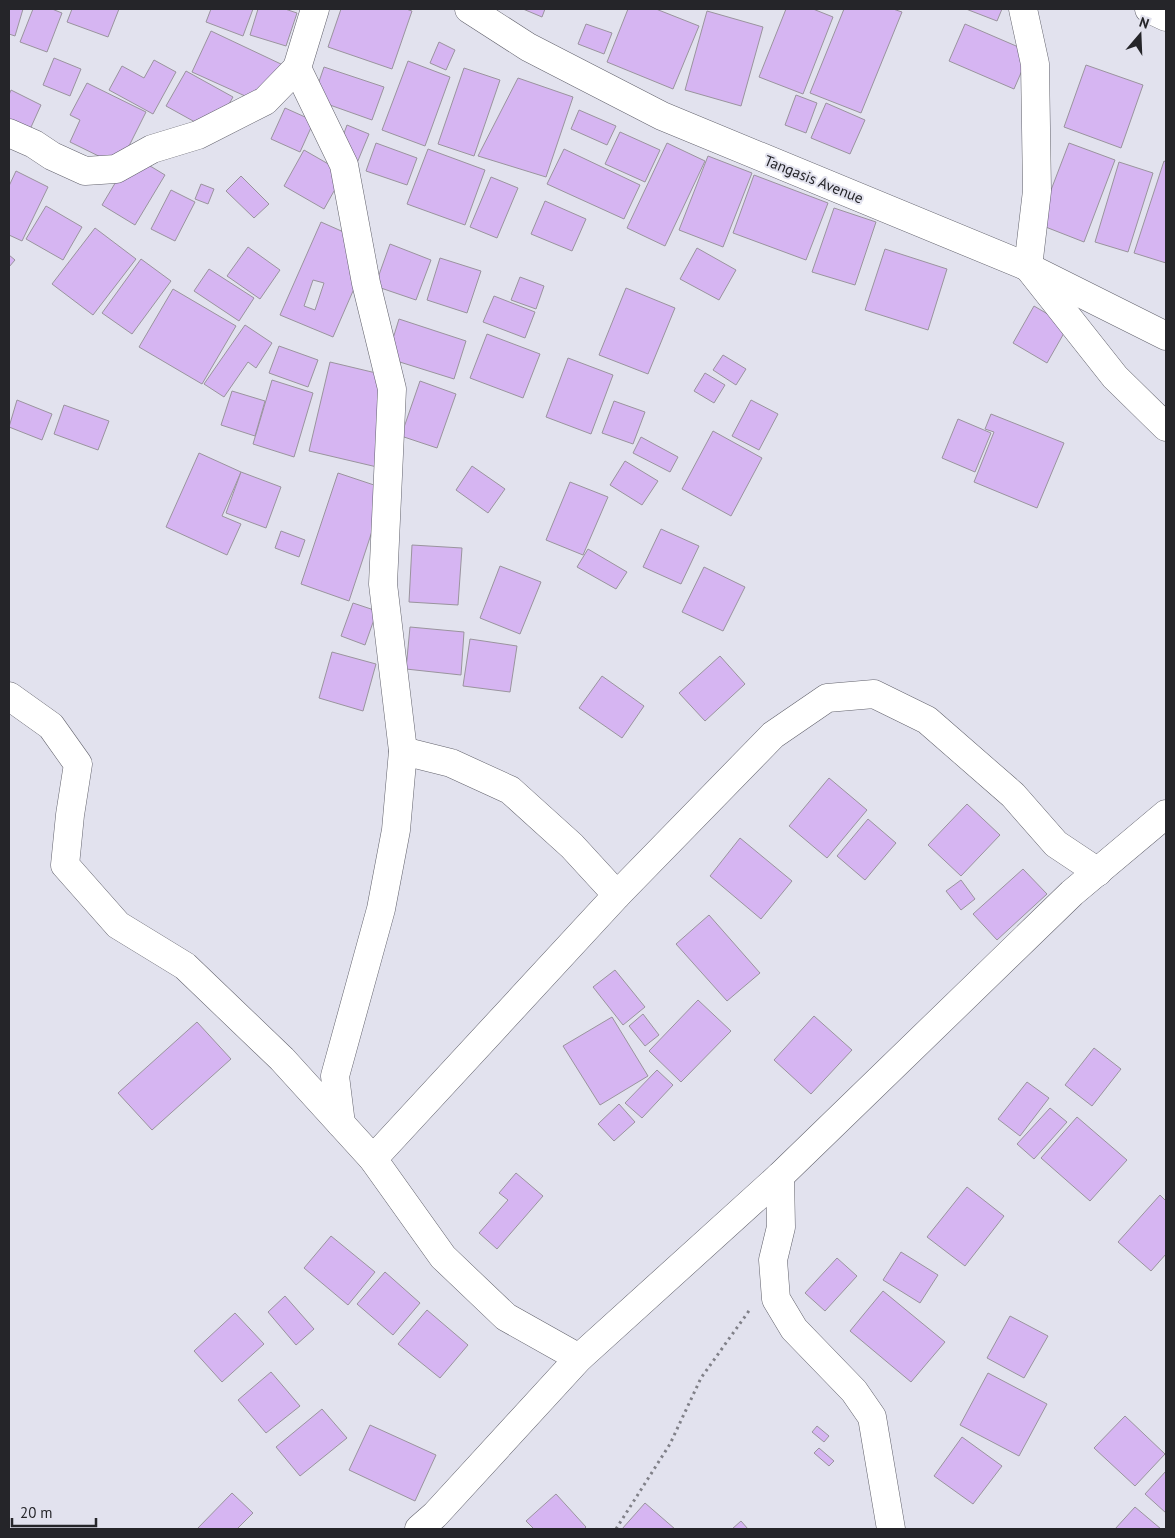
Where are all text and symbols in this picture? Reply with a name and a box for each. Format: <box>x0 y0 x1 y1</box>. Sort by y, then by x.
north arrow <box>1115 10 1165 60</box>
text: N <box>1137 13 1152 33</box>
street label: Tangasis Avenue <box>762 151 866 207</box>
scale bar <box>12 1496 96 1528</box>
text: 20 m <box>20 1503 53 1522</box>

